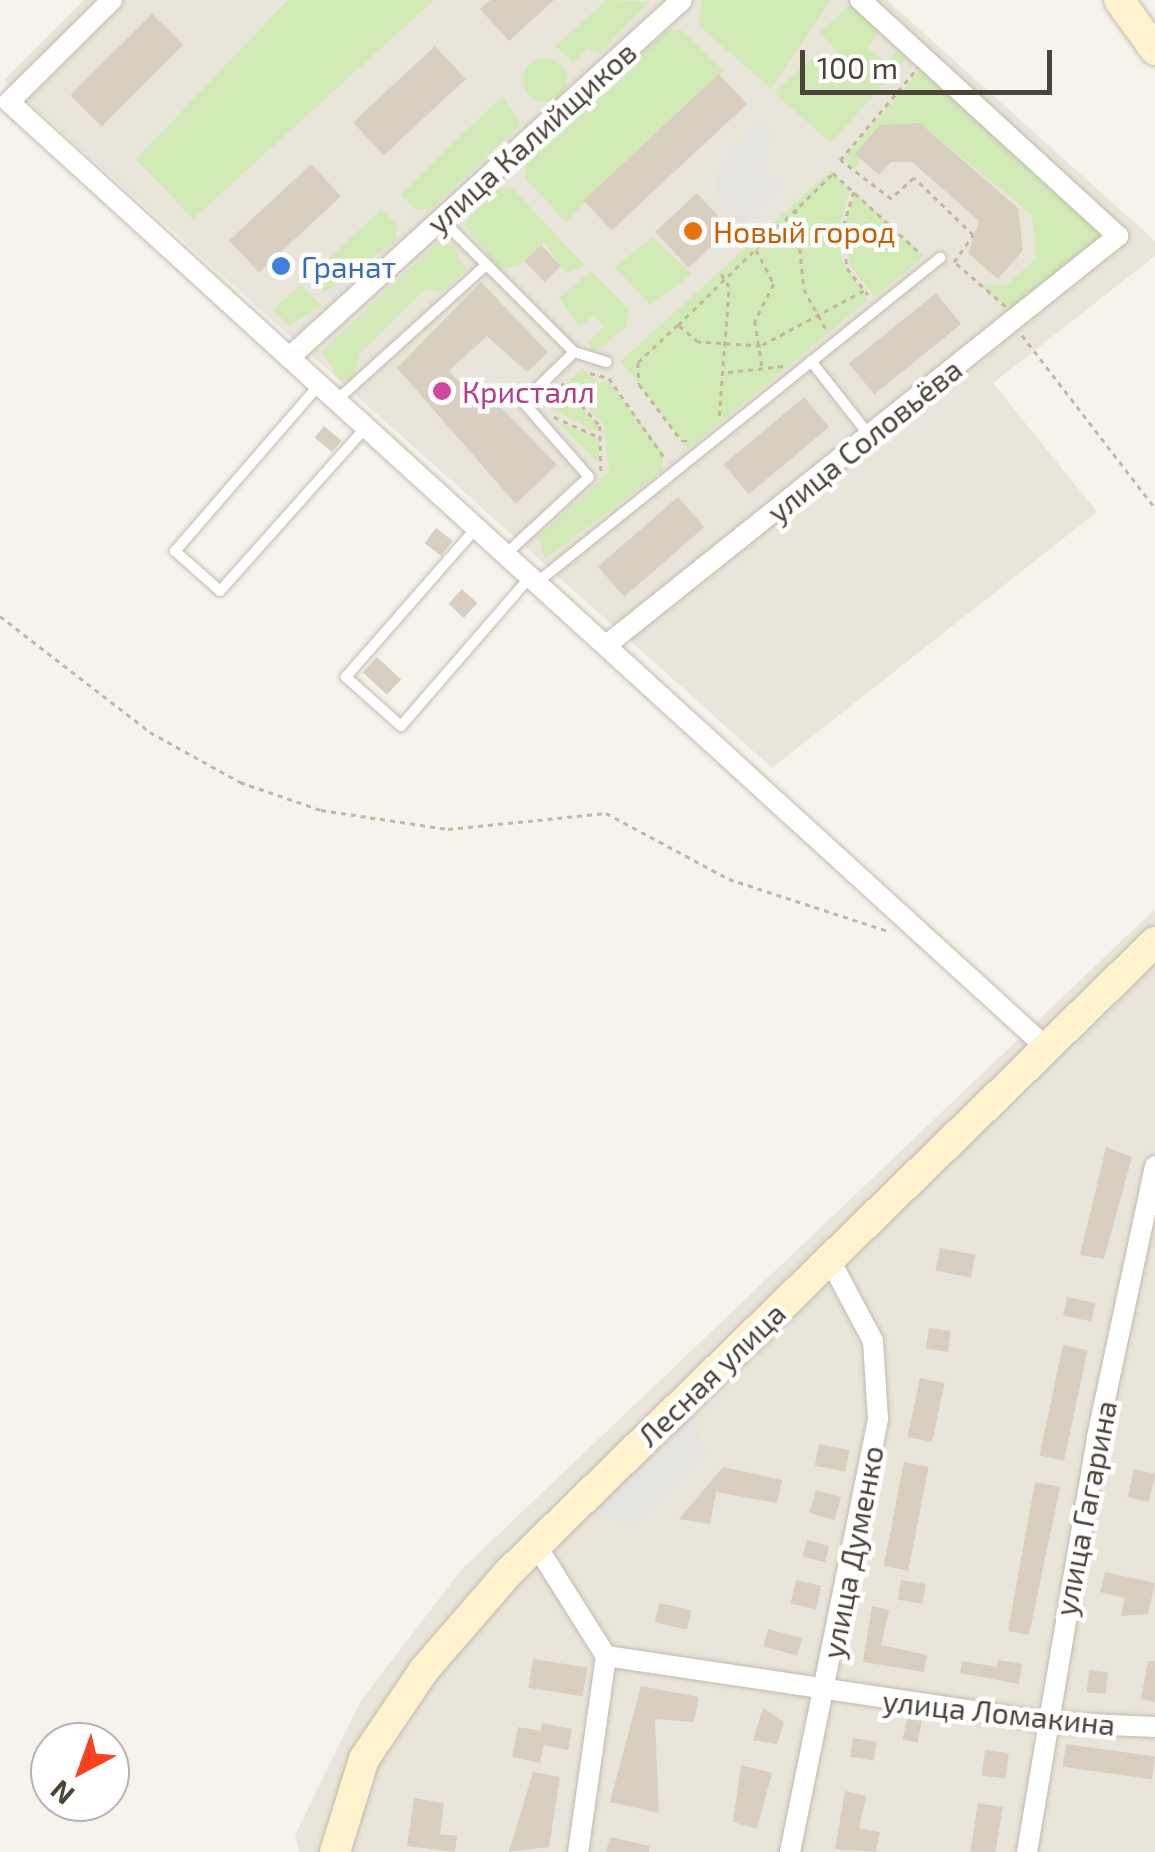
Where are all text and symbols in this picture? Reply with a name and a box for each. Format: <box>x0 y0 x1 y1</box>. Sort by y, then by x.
scale bar <box>805 30 1058 92</box>
street label: улица Калийщиков <box>419 34 643 240</box>
text: 100 m <box>817 49 898 85</box>
place label: Новый город <box>713 213 895 249</box>
marker: Новый город <box>682 220 704 242</box>
place label: Гранат <box>301 248 396 284</box>
marker: Гранат <box>270 255 292 277</box>
street label: улица Соловьёва <box>760 351 968 529</box>
place label: Кристалл <box>462 373 595 409</box>
marker: Кристалл <box>431 380 453 402</box>
street label: Лесная улица <box>630 1295 792 1453</box>
street label: улица Гагарина <box>1046 1397 1124 1619</box>
street label: улица Думенко <box>814 1443 890 1661</box>
street label: улица Ломакина <box>881 1682 1117 1742</box>
north arrow <box>30 1722 130 1822</box>
text: N <box>43 1774 80 1813</box>

